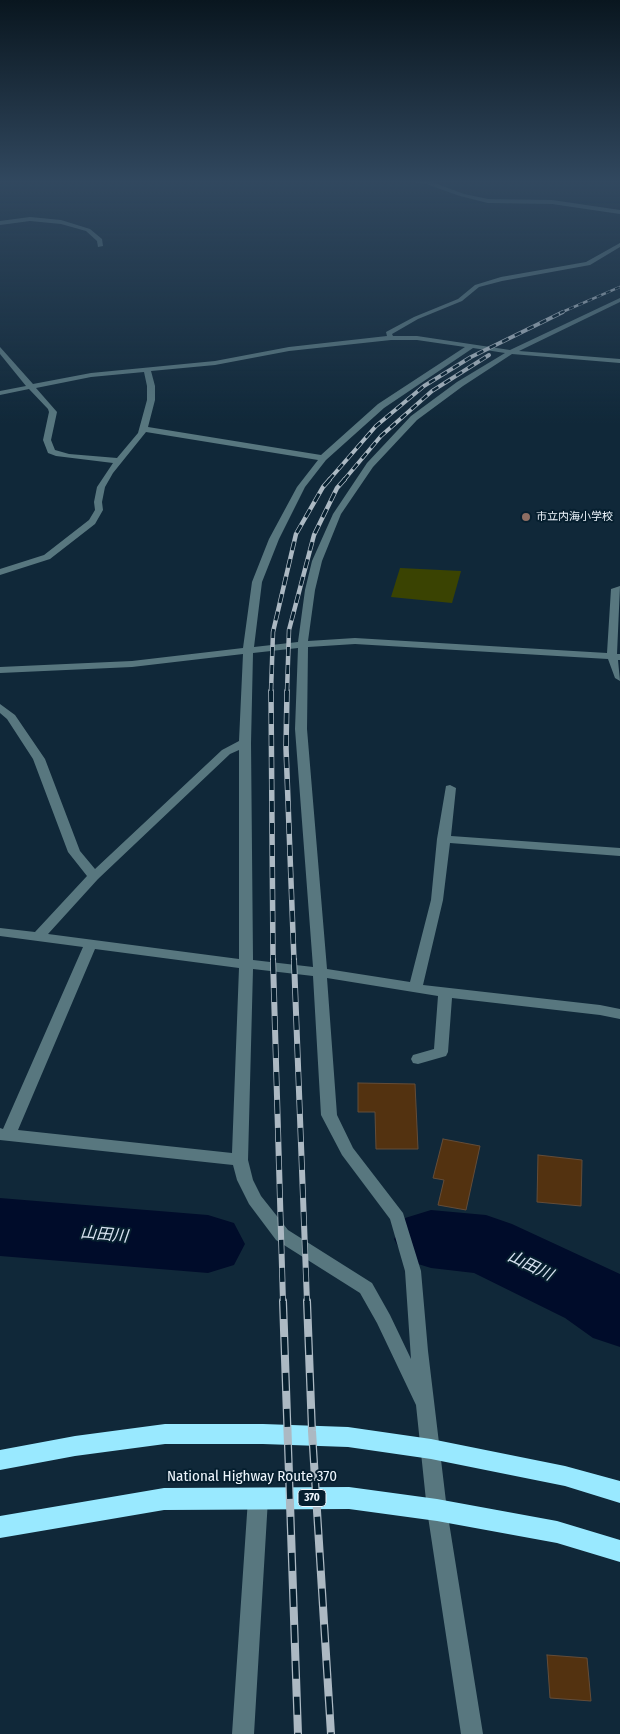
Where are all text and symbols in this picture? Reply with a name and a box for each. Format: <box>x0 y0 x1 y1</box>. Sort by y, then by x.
place label: 市立内海小学校 <box>536 510 613 524</box>
marker: 市立内海小学校 <box>520 511 532 523</box>
water label: 山田川 <box>79 1223 129 1247</box>
water label: 山田川 <box>504 1247 556 1285</box>
street label: National Highway Route 370 <box>167 1468 337 1486</box>
road number: 370 <box>298 1490 326 1506</box>

